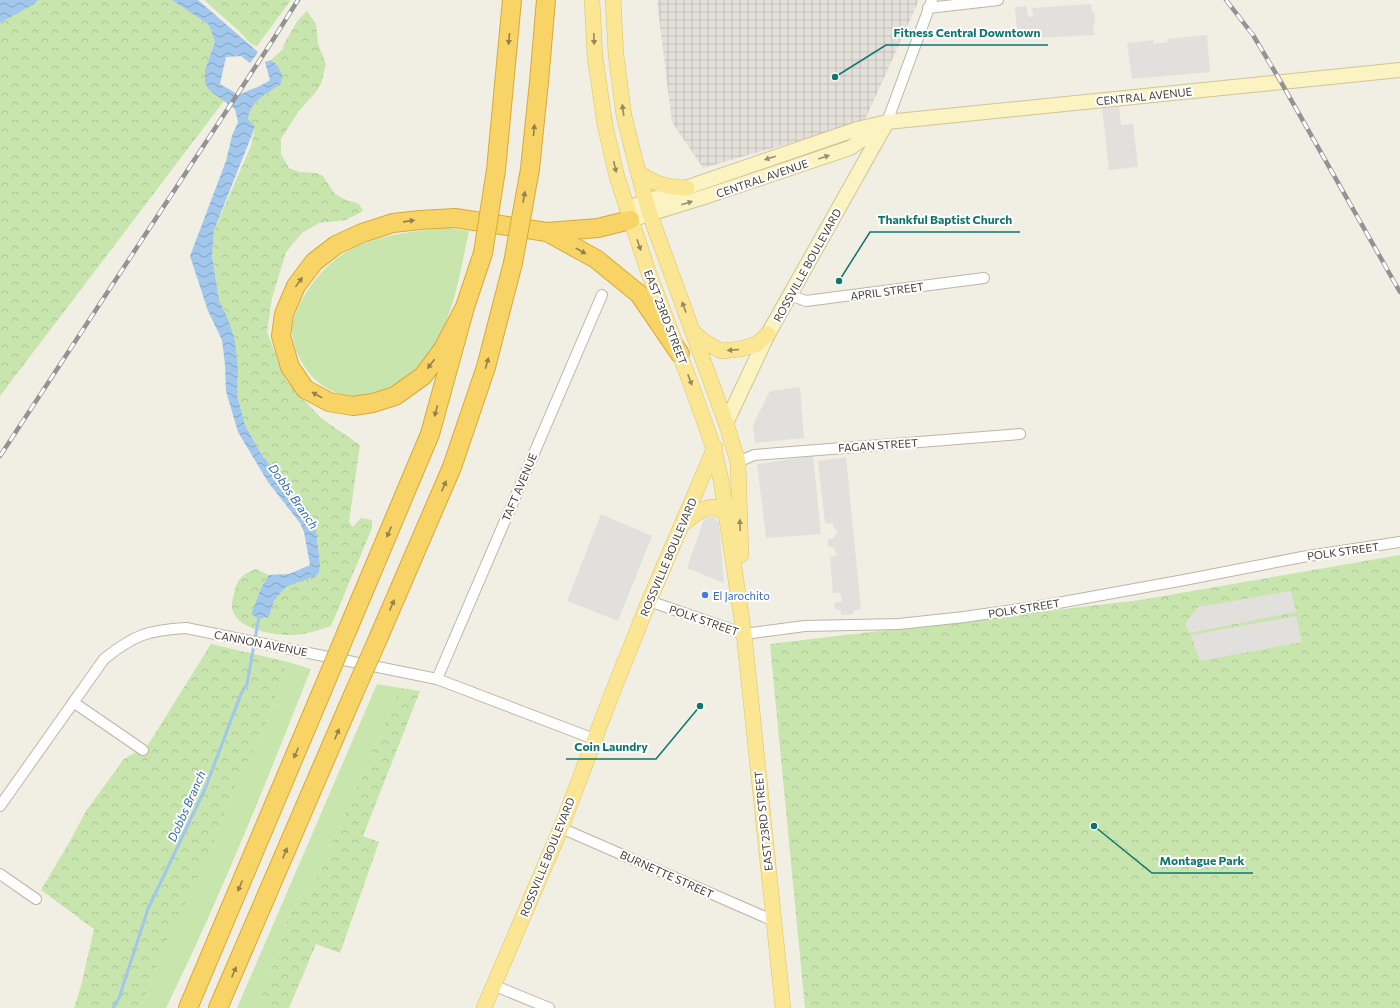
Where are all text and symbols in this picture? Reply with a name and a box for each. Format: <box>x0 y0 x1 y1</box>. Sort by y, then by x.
callout: Fitness Central Downtown <box>886 21 1048 45</box>
text: Fitness Central Downtown <box>894 25 1040 39</box>
one-way arrow <box>505 33 512 45</box>
one-way arrow <box>591 33 597 46</box>
street label: CENTRAL AVENUE <box>1095 84 1193 108</box>
one-way arrow <box>620 104 626 116</box>
one-way arrow <box>531 124 537 136</box>
one-way arrow <box>818 153 830 159</box>
street label: CENTRAL AVENUE <box>714 156 810 200</box>
one-way arrow <box>764 156 776 162</box>
one-way arrow <box>612 161 618 173</box>
one-way arrow <box>522 191 528 203</box>
one-way arrow <box>682 199 694 205</box>
street label: ROSSVILLE BOULEVARD <box>770 206 844 324</box>
callout: Thankful Baptist Church <box>870 208 1020 232</box>
text: Thankful Baptist Church <box>878 212 1012 226</box>
one-way arrow <box>403 218 415 224</box>
one-way arrow <box>636 240 642 252</box>
one-way arrow <box>575 247 587 254</box>
street label: EAST 23RD STREET <box>642 268 690 366</box>
one-way arrow <box>295 277 303 287</box>
street label: APRIL STREET <box>849 279 925 303</box>
one-way arrow <box>681 301 687 313</box>
one-way arrow <box>727 347 739 354</box>
one-way arrow <box>484 357 490 369</box>
one-way arrow <box>427 359 435 370</box>
one-way arrow <box>687 375 693 387</box>
one-way arrow <box>311 391 323 398</box>
one-way arrow <box>433 406 439 418</box>
street label: FAGAN STREET <box>838 436 918 454</box>
street label: TAFT AVENUE <box>499 451 539 523</box>
water label: Dobbs Branch <box>266 461 322 531</box>
one-way arrow <box>441 479 447 491</box>
street label: ROSSVILLE BOULEVARD <box>637 496 699 618</box>
one-way arrow <box>737 518 743 531</box>
one-way arrow <box>385 527 391 539</box>
street label: POLK STREET <box>1306 540 1380 562</box>
place label: El Jarochito <box>713 589 770 603</box>
marker: El Jarochito <box>700 590 710 600</box>
street label: POLK STREET <box>987 596 1061 620</box>
one-way arrow <box>390 599 396 611</box>
street label: POLK STREET <box>668 602 740 638</box>
street label: CANNON AVENUE <box>213 628 309 658</box>
one-way arrow <box>334 728 340 739</box>
callout: Coin Laundry <box>566 735 656 759</box>
text: Coin Laundry <box>574 739 648 753</box>
one-way arrow <box>292 747 298 759</box>
water label: Dobbs Branch <box>164 768 208 844</box>
street label: EAST 23RD STREET <box>751 770 775 872</box>
street label: ROSSVILLE BOULEVARD <box>517 795 577 919</box>
one-way arrow <box>282 847 288 858</box>
street label: BURNETTE STREET <box>618 848 716 900</box>
callout: Montague Park <box>1152 849 1253 873</box>
text: Montague Park <box>1160 853 1245 867</box>
one-way arrow <box>237 880 243 891</box>
one-way arrow <box>231 966 237 978</box>

